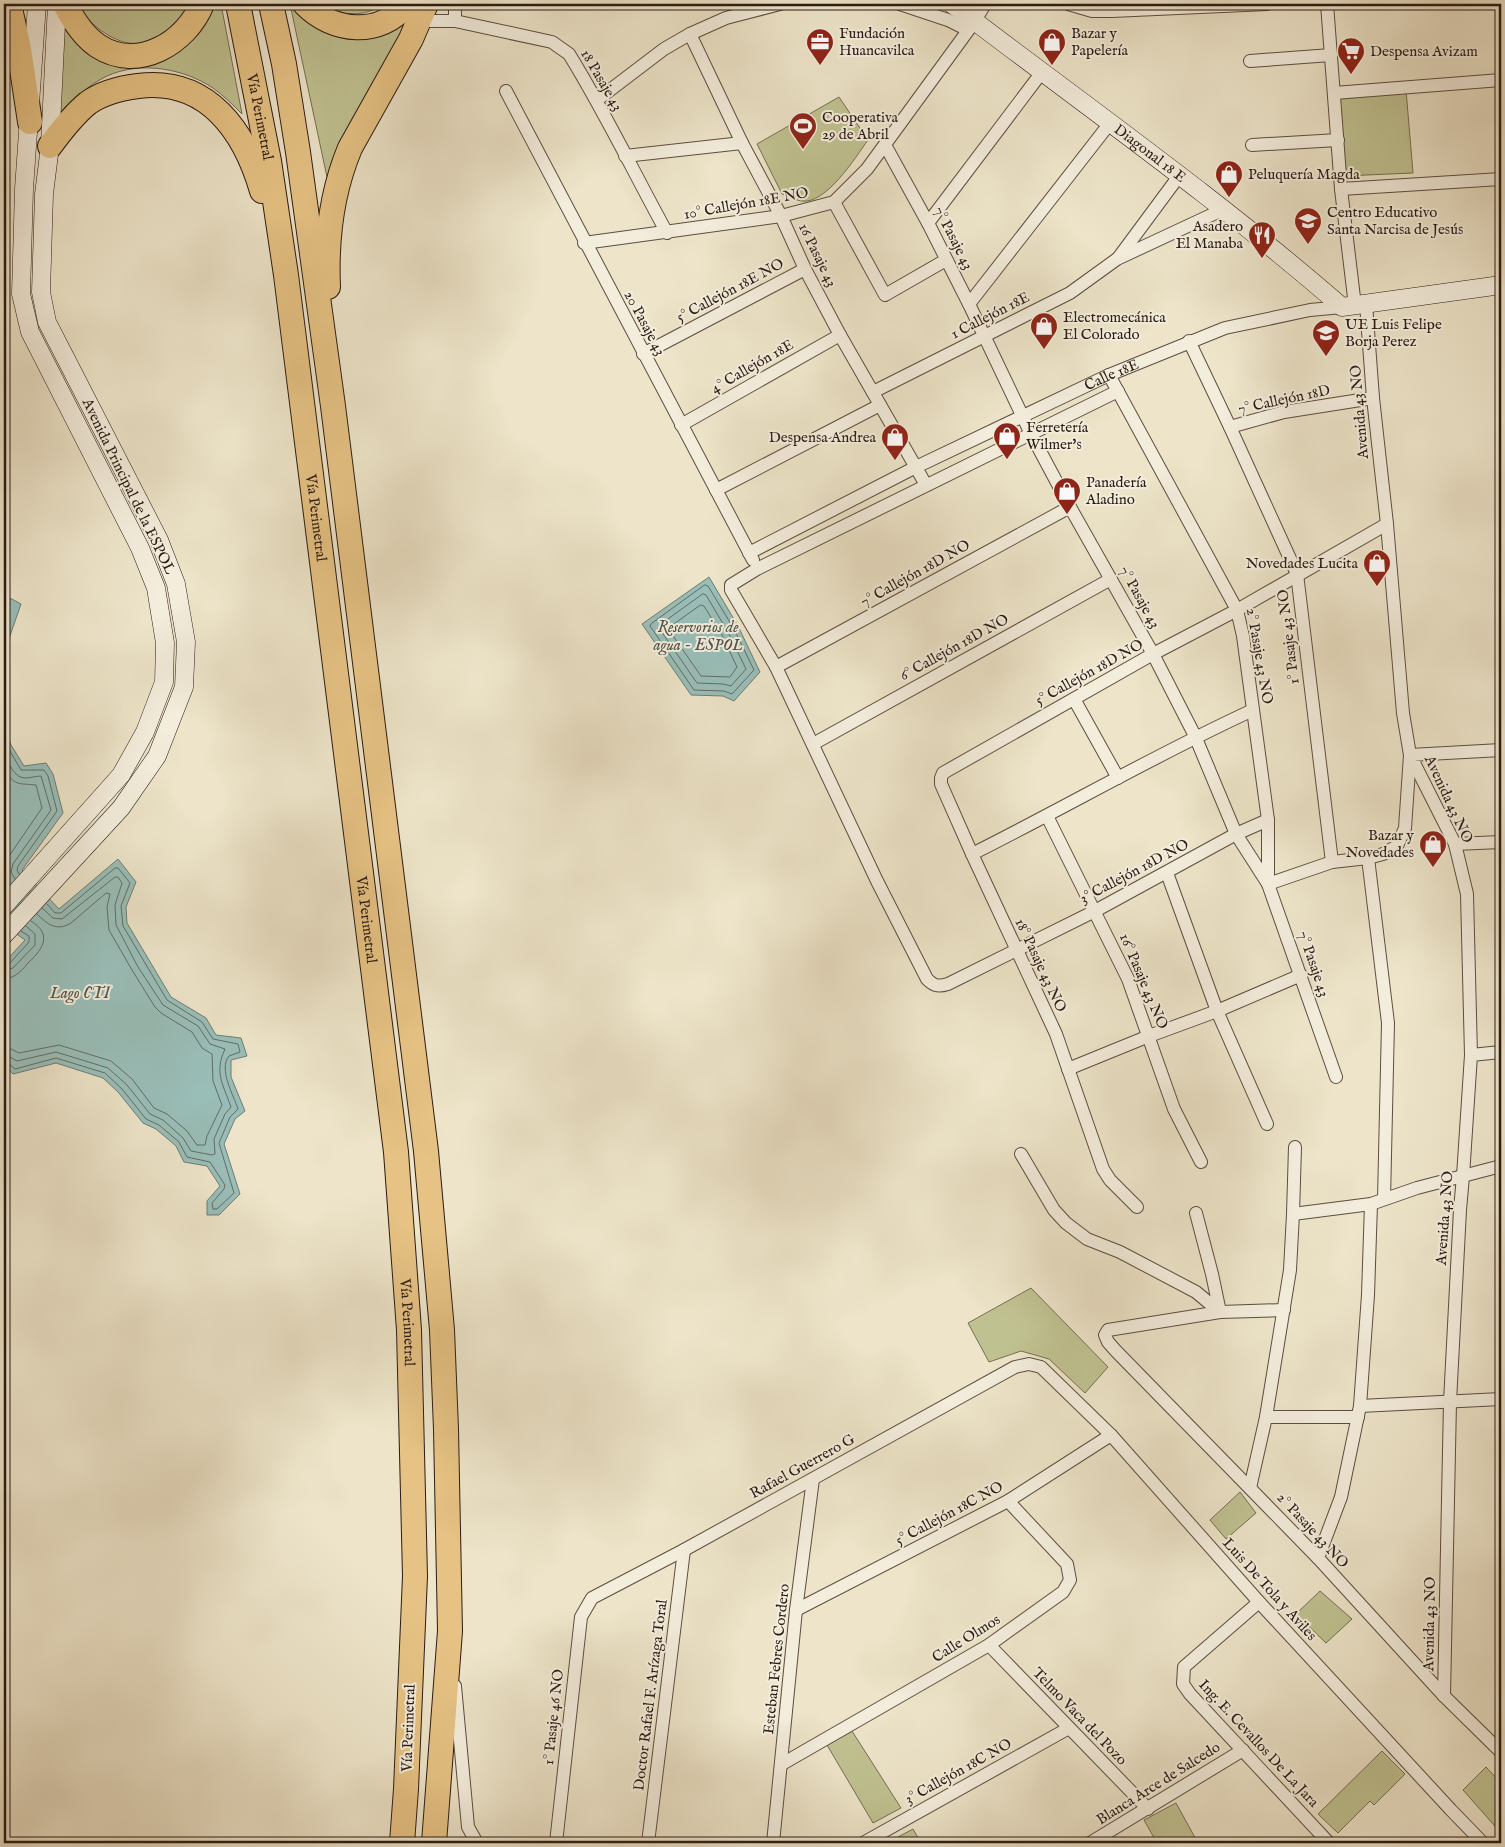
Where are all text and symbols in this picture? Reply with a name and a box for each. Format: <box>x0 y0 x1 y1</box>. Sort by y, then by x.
place label: Fundación Huancavilca <box>839 24 915 60</box>
place label: Bazar y Papelería <box>1071 24 1129 60</box>
office icon: Fundación Huancavilca <box>805 27 835 66</box>
shop icon: Bazar y Papelería <box>1037 27 1067 66</box>
supermarket icon: Despensa Avizam <box>1336 36 1366 75</box>
place label: Despensa Avizam <box>1370 42 1478 61</box>
street label: 18 Pasaje 43 <box>576 46 627 115</box>
street label: Vía Perimetral <box>242 71 278 163</box>
place label: Cooperativa 29 de Abril <box>822 108 899 144</box>
sports icon: Cooperativa 29 de Abril <box>788 111 818 150</box>
street label: Diagonal 18 E <box>1110 120 1190 187</box>
shop icon: Peluquería Magda <box>1214 159 1244 198</box>
place label: Peluquería Magda <box>1248 165 1360 184</box>
street label: 10° Callejón 18E NO <box>682 183 810 224</box>
street label: 7° Pasaje 43 <box>930 203 978 273</box>
place label: Centro Educativo Santa Narcisa de Jesús <box>1327 203 1463 239</box>
school or university icon: Centro Educativo Santa Narcisa de Jesús <box>1293 206 1323 245</box>
place label: Asadero El Manaba <box>1176 217 1244 253</box>
street label: 16 Pasaje 43 <box>794 220 841 290</box>
restaurant icon: Asadero El Manaba <box>1247 220 1277 259</box>
street label: 5° Callejón 18E NO <box>673 254 787 327</box>
street label: 20 Pasaje 43 <box>619 287 670 359</box>
street label: 1 Callejón 18E <box>948 287 1033 343</box>
place label: Electromecánica El Colorado <box>1063 308 1166 344</box>
shop icon: Electromecánica El Colorado <box>1029 311 1059 350</box>
place label: UE Luis Felipe Borja Perez <box>1345 315 1442 351</box>
school or university icon: UE Luis Felipe Borja Perez <box>1311 318 1341 357</box>
street label: 4° Callejón 18E <box>708 335 797 398</box>
street label: Calle 18E <box>1081 355 1142 395</box>
street label: Avenida 43 NO <box>1346 364 1373 461</box>
street label: 7° Callejón 18D <box>1236 380 1332 419</box>
street label: Avenida Principal de la ESPOL <box>77 394 180 578</box>
place label: Ferretería Wilmer's <box>1026 418 1089 454</box>
shop icon: Ferretería Wilmer's <box>992 421 1022 460</box>
shop icon: Despensa Andrea <box>880 422 910 461</box>
place label: Despensa Andrea <box>769 428 877 447</box>
street label: Vía Perimetral <box>301 472 331 563</box>
place label: Panadería Aladino <box>1085 473 1147 509</box>
shop icon: Panadería Aladino <box>1052 476 1082 515</box>
street label: 7° Callejón 18D NO <box>857 536 973 611</box>
shop icon: Novedades Lucita <box>1362 548 1392 587</box>
place label: Novedades Lucita <box>1246 554 1359 573</box>
street label: 7° Pasaje 43 <box>1115 563 1164 632</box>
street label: 1° Pasaje 43 NO <box>1273 588 1304 686</box>
street label: 2° Pasaje 43 NO <box>1242 607 1277 706</box>
street label: 6° Callejón 18D NO <box>897 610 1012 685</box>
water label: Reservorios de agua - ESPOL <box>652 618 743 656</box>
street label: 5° Callejón 18D NO <box>1032 635 1147 710</box>
street label: Avenida 43 NO <box>1420 751 1477 846</box>
place label: Bazar y Novedades <box>1345 826 1415 862</box>
shop icon: Bazar y Novedades <box>1418 829 1448 868</box>
street label: 3° Callejón 18D NO <box>1076 835 1192 908</box>
street label: Vía Perimetral <box>351 874 381 965</box>
street label: 18° Pasaje 43 NO <box>1010 915 1071 1015</box>
street label: 7° Pasaje 43 <box>1293 929 1334 1000</box>
street label: 16° Pasaje 43 NO <box>1115 931 1172 1032</box>
water label: Lago CTI <box>49 984 112 1004</box>
street label: Avenida 43 NO <box>1432 1170 1457 1267</box>
street label: Vía Perimetral <box>395 1277 419 1367</box>
street label: Rafael Guerrero G <box>746 1430 858 1503</box>
street label: 5° Callejón 18C NO <box>892 1477 1006 1550</box>
street label: 2° Pasaje 43 NO <box>1273 1488 1353 1572</box>
street label: Luis De Tola y Aviles <box>1218 1534 1321 1645</box>
street label: Avenida 43 NO <box>1419 1577 1440 1672</box>
street label: Esteban Febres Cordero <box>759 1583 794 1735</box>
street label: Doctor Rafael F. Arízaga Toral <box>629 1597 672 1792</box>
street label: Calle Olmos <box>929 1610 1004 1667</box>
street label: Telmo Vaca del Pozo <box>1028 1663 1131 1769</box>
street label: 1° Pasaje 46 NO <box>539 1668 568 1766</box>
street label: Ing. E. Cevallos De La Jara <box>1194 1675 1323 1812</box>
street label: Vía Perimetral <box>397 1683 420 1773</box>
street label: 3° Callejón 18C NO <box>901 1734 1015 1809</box>
street label: Blanca Arce de Salcedo <box>1093 1738 1224 1829</box>

